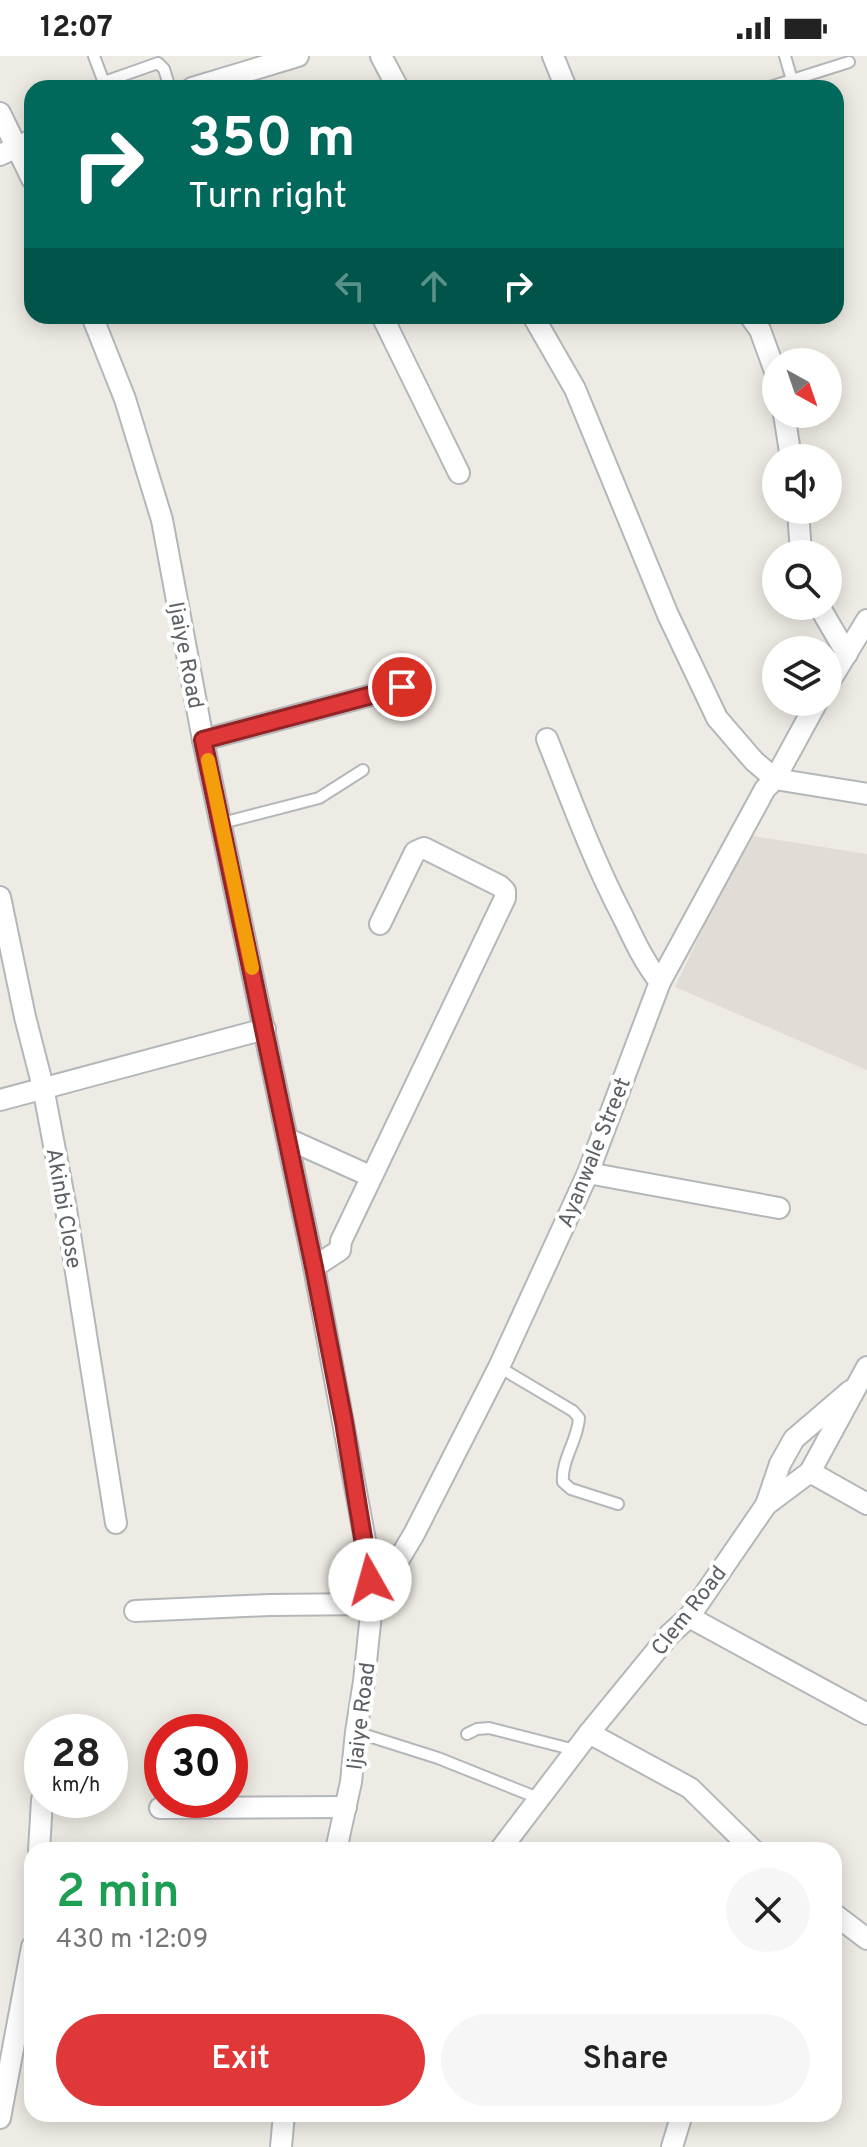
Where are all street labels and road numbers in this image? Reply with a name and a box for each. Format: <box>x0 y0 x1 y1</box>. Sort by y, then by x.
street label: Ijaiye Road <box>161 600 208 711</box>
street label: Ayanwale Street <box>553 1074 638 1232</box>
street label: Akinbi Close <box>39 1146 86 1271</box>
street label: Clem Road <box>646 1561 733 1662</box>
street label: Ijaiye Road <box>342 1661 382 1772</box>

